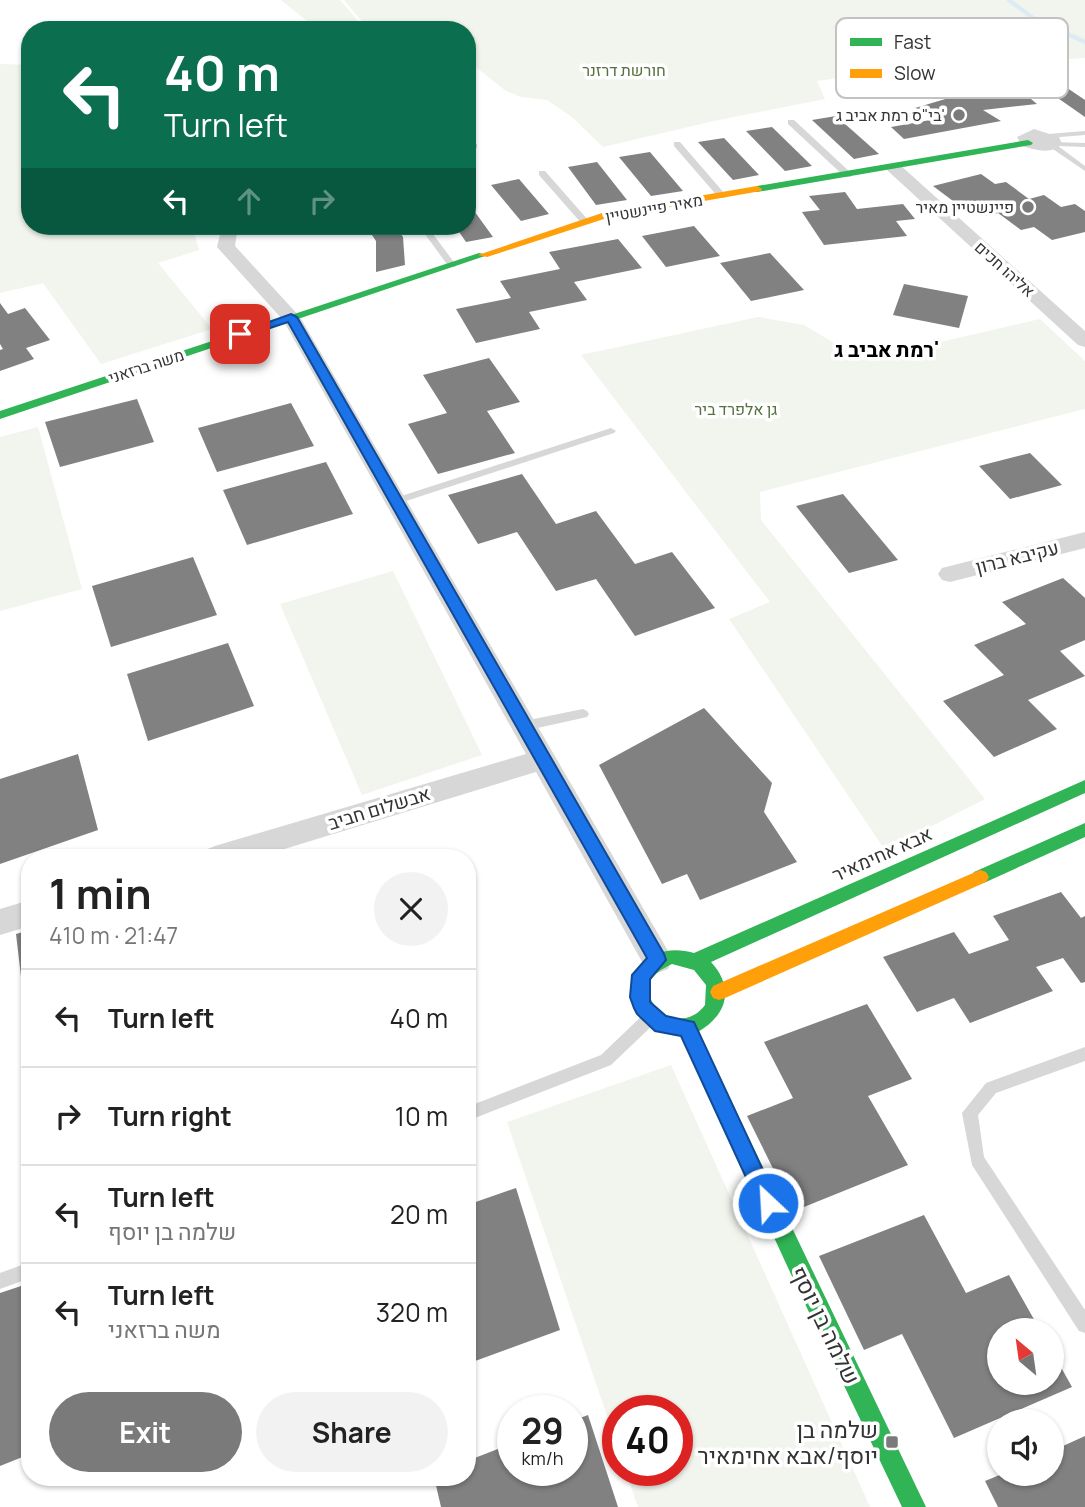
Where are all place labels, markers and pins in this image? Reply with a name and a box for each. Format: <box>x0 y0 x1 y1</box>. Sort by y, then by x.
place label: בי"ס רמת אביב ג' <box>836 104 945 126</box>
marker: בי"ס רמת אביב ג' <box>951 107 967 123</box>
place label: פיינשטיין מאיר <box>915 196 1014 218</box>
marker: פיינשטיין מאיר <box>1020 199 1036 215</box>
pin <box>210 304 270 364</box>
place label: שלמה בן יוסף/אבא אחימאיר <box>698 1413 878 1471</box>
marker: שלמה בן יוסף/אבא אחימאיר <box>884 1434 900 1450</box>

